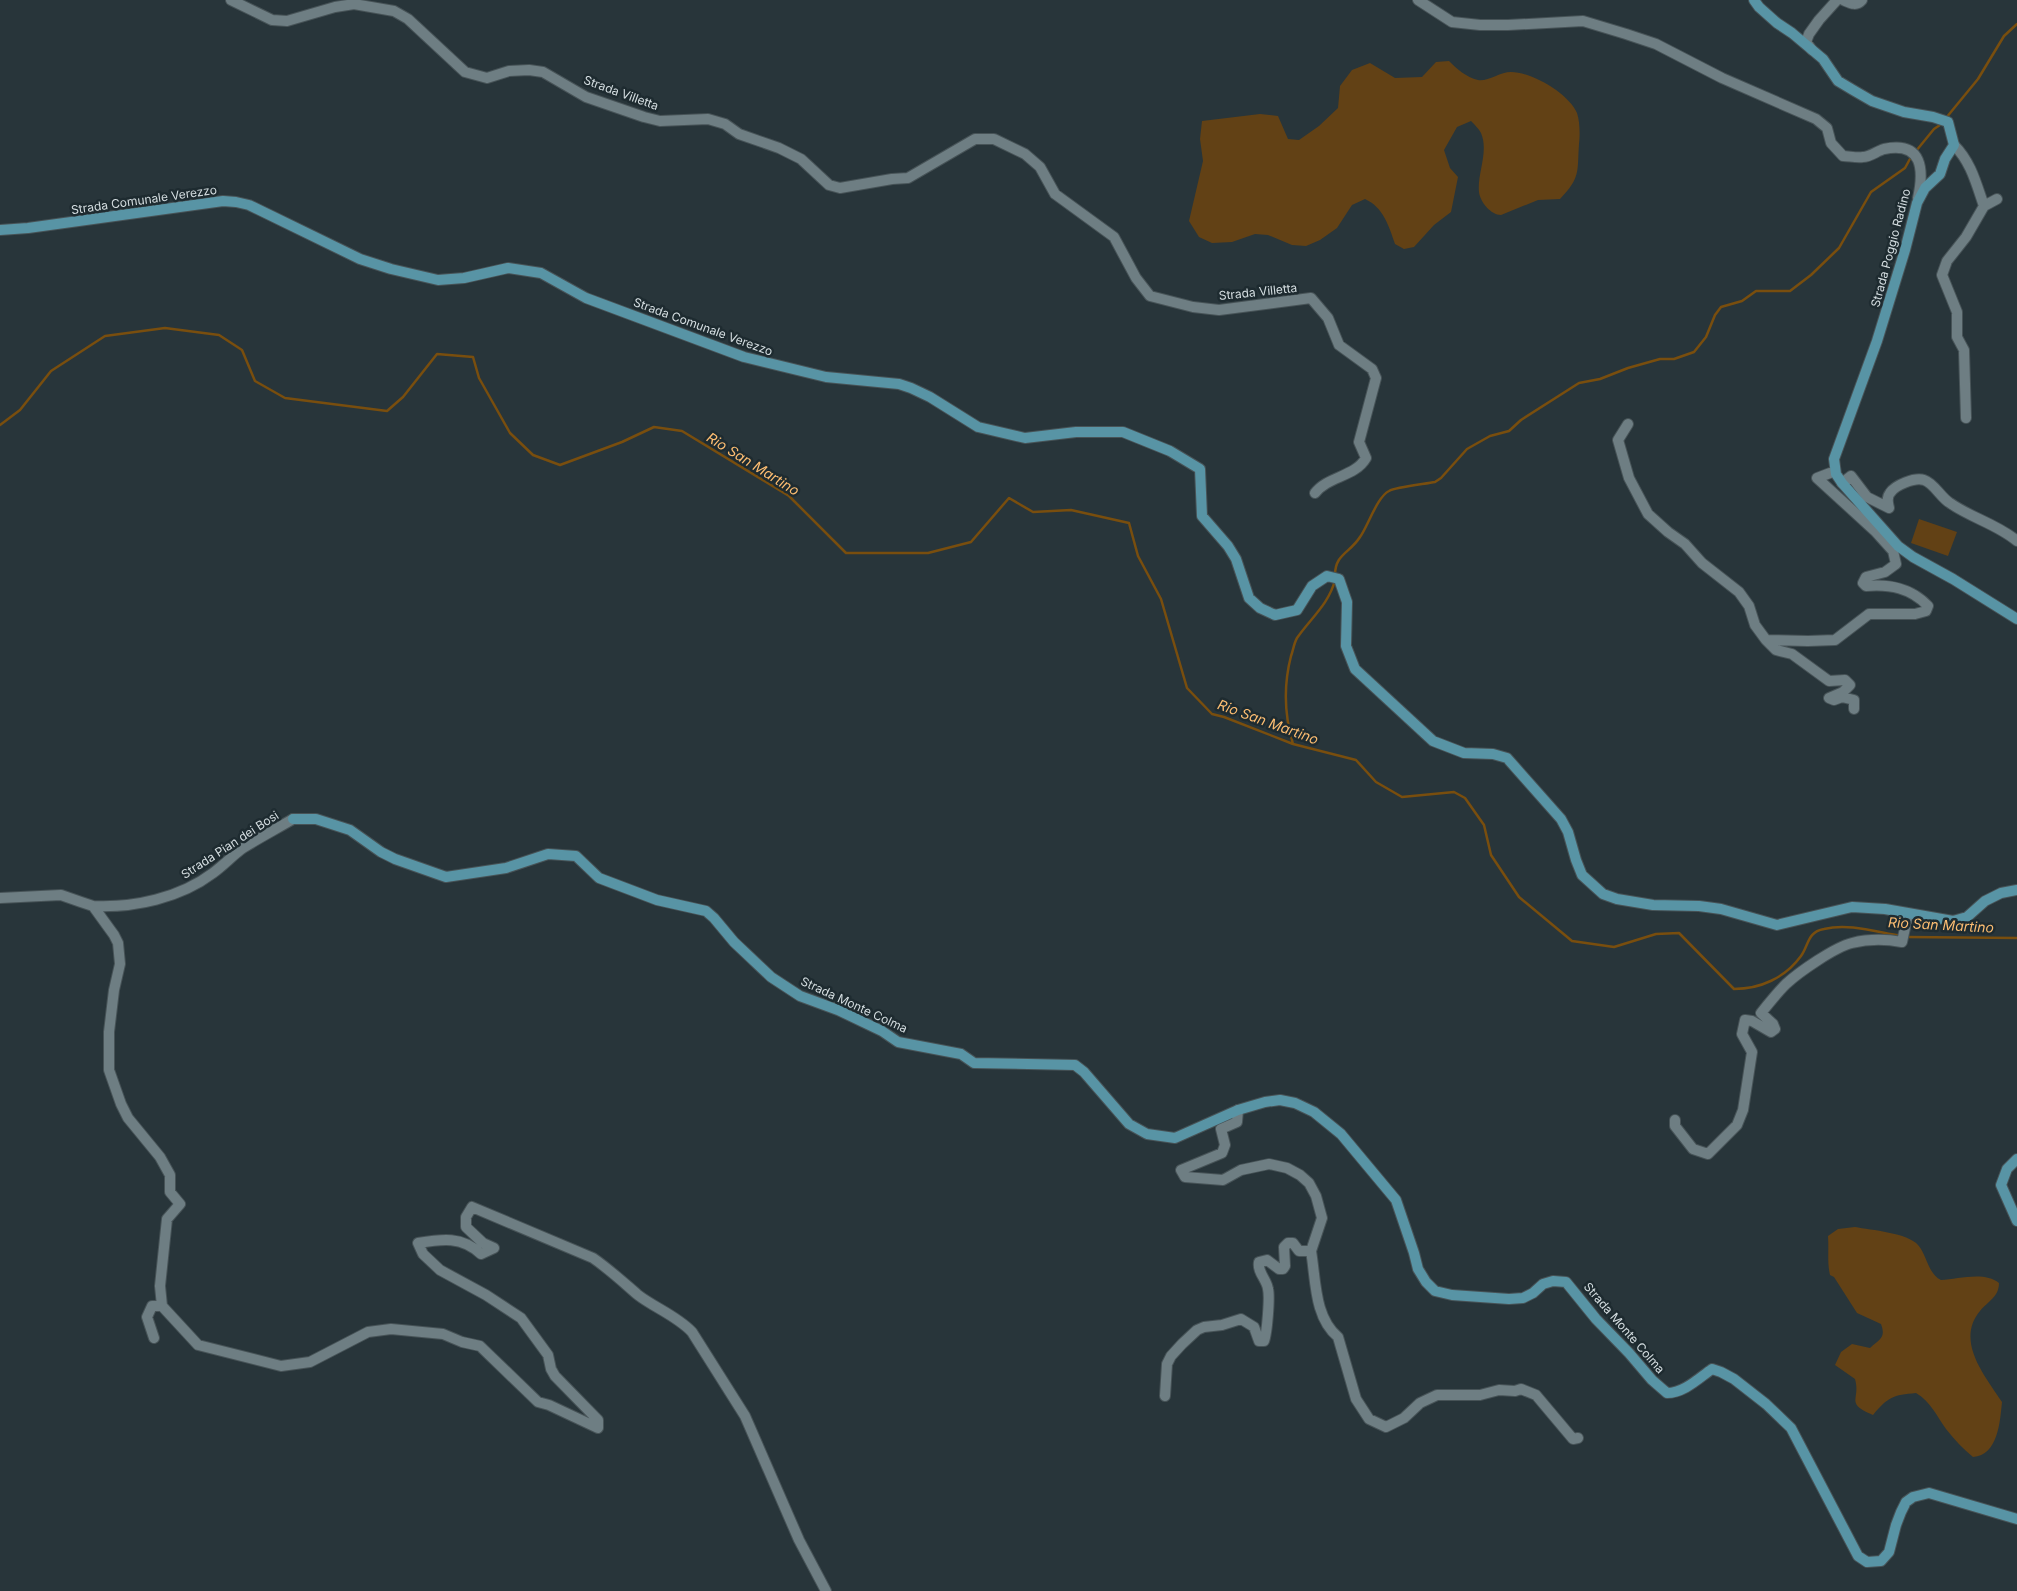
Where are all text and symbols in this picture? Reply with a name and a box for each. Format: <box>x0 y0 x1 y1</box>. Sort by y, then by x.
street label: Strada Villetta <box>582 72 661 113</box>
street label: Strada Comunale Verezzo <box>70 182 218 217</box>
street label: Strada Poggio Radino <box>1867 187 1914 309</box>
street label: Strada Villetta <box>1218 280 1298 303</box>
street label: Strada Comunale Verezzo <box>631 294 775 359</box>
water label: Rio San Martino <box>704 428 803 499</box>
water label: Rio San Martino <box>1215 695 1321 748</box>
street label: Strada Pian dei Bosi <box>178 807 281 882</box>
water label: Rio San Martino <box>1888 913 1994 936</box>
street label: Strada Monte Colma <box>799 973 910 1036</box>
street label: Strada Monte Colma <box>1581 1279 1668 1376</box>

